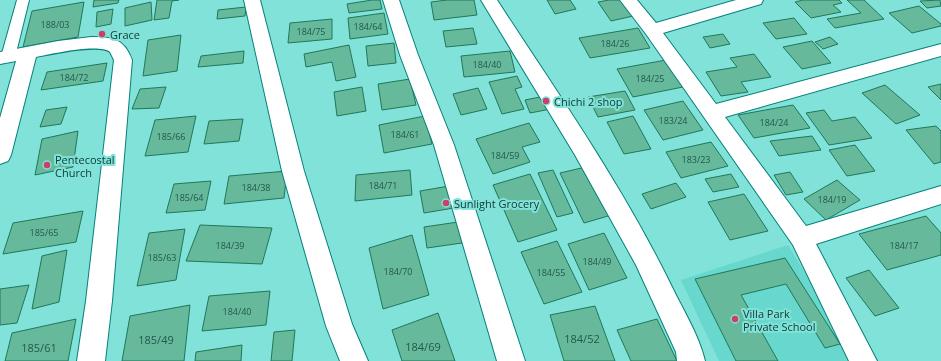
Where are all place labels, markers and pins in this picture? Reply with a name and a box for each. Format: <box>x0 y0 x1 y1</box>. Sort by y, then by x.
place label: Grace <box>110 27 140 42</box>
marker: Grace <box>97 29 107 39</box>
place label: Chichi 2 shop <box>554 94 623 109</box>
marker: Chichi 2 shop <box>541 96 551 106</box>
place label: Pentecostal Church <box>55 152 115 180</box>
marker: Pentecostal Church <box>42 160 52 170</box>
place label: Sunlight Grocery <box>454 196 540 211</box>
marker: Sunlight Grocery <box>441 198 451 208</box>
place label: Villa Park Private School <box>743 306 816 334</box>
marker: Villa Park Private School <box>730 314 740 324</box>

